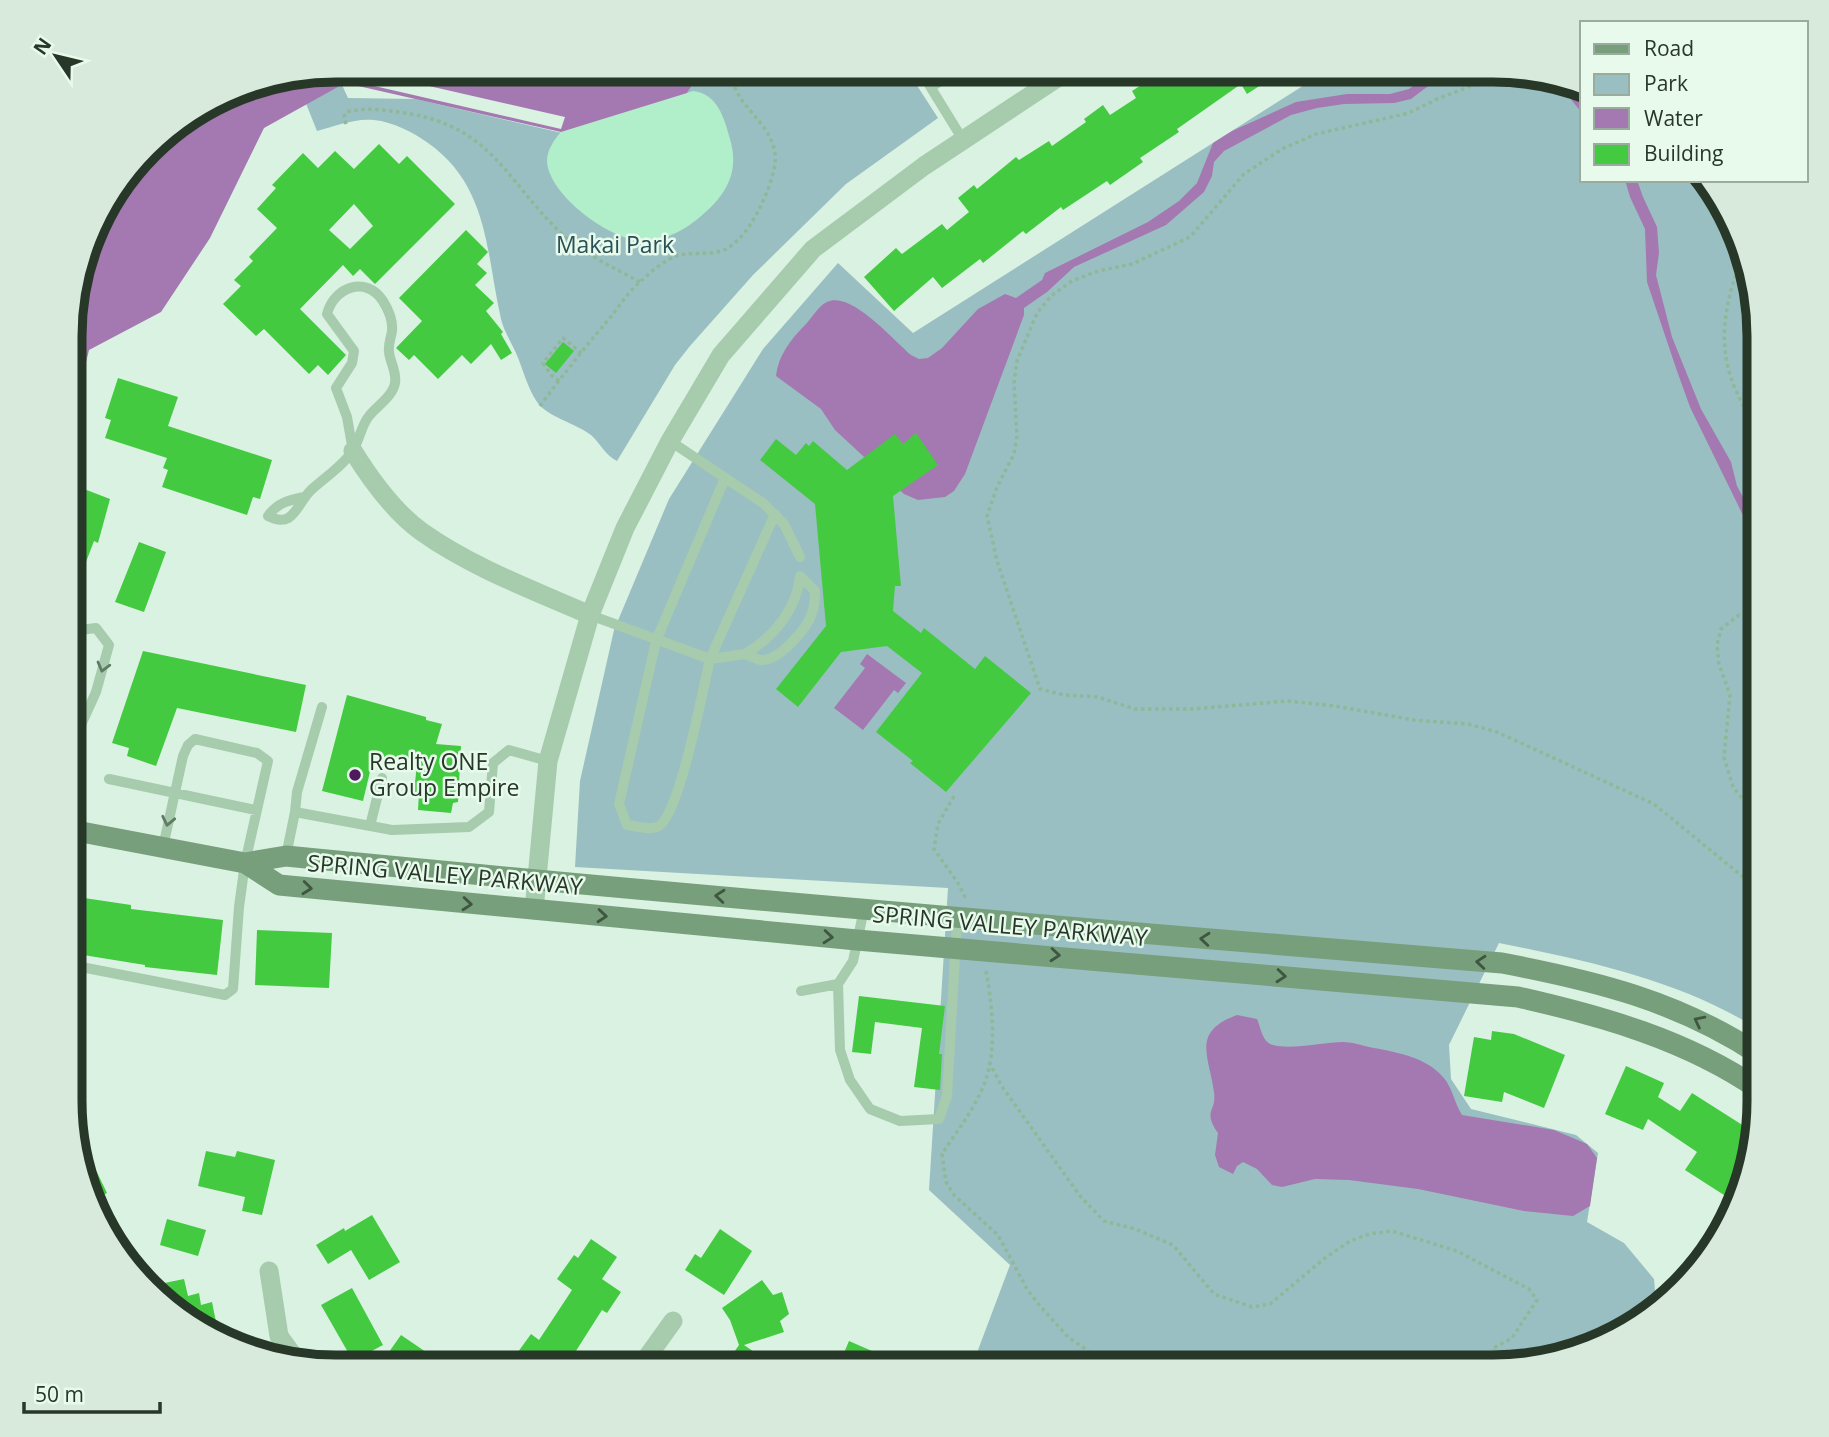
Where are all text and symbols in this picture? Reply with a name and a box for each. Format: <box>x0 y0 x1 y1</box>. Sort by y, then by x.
north arrow <box>21 21 91 91</box>
legend <box>1580 21 1808 182</box>
text: N <box>27 32 57 60</box>
text: Road <box>1644 34 1694 62</box>
text: Park <box>1644 69 1688 97</box>
text: Water <box>1644 104 1703 132</box>
text: Building <box>1644 139 1723 167</box>
park label: Makai Park <box>556 228 674 260</box>
one-way arrow <box>96 661 111 673</box>
place label: Realty ONE Group Empire <box>369 745 519 803</box>
marker: Realty ONE Group Empire <box>347 767 363 783</box>
one-way arrow <box>162 815 177 827</box>
street label: SPRING VALLEY PARKWAY <box>306 846 584 902</box>
one-way arrow <box>302 880 313 895</box>
one-way arrow <box>714 889 725 904</box>
one-way arrow <box>462 896 473 911</box>
street label: SPRING VALLEY PARKWAY <box>871 897 1149 953</box>
one-way arrow <box>596 908 607 923</box>
one-way arrow <box>823 929 834 944</box>
one-way arrow <box>1199 932 1210 947</box>
one-way arrow <box>1049 948 1061 963</box>
one-way arrow <box>1475 955 1486 970</box>
one-way arrow <box>1276 968 1287 983</box>
one-way arrow <box>1694 1016 1706 1030</box>
scale bar <box>24 1370 161 1414</box>
text: 50 m <box>35 1380 84 1408</box>

